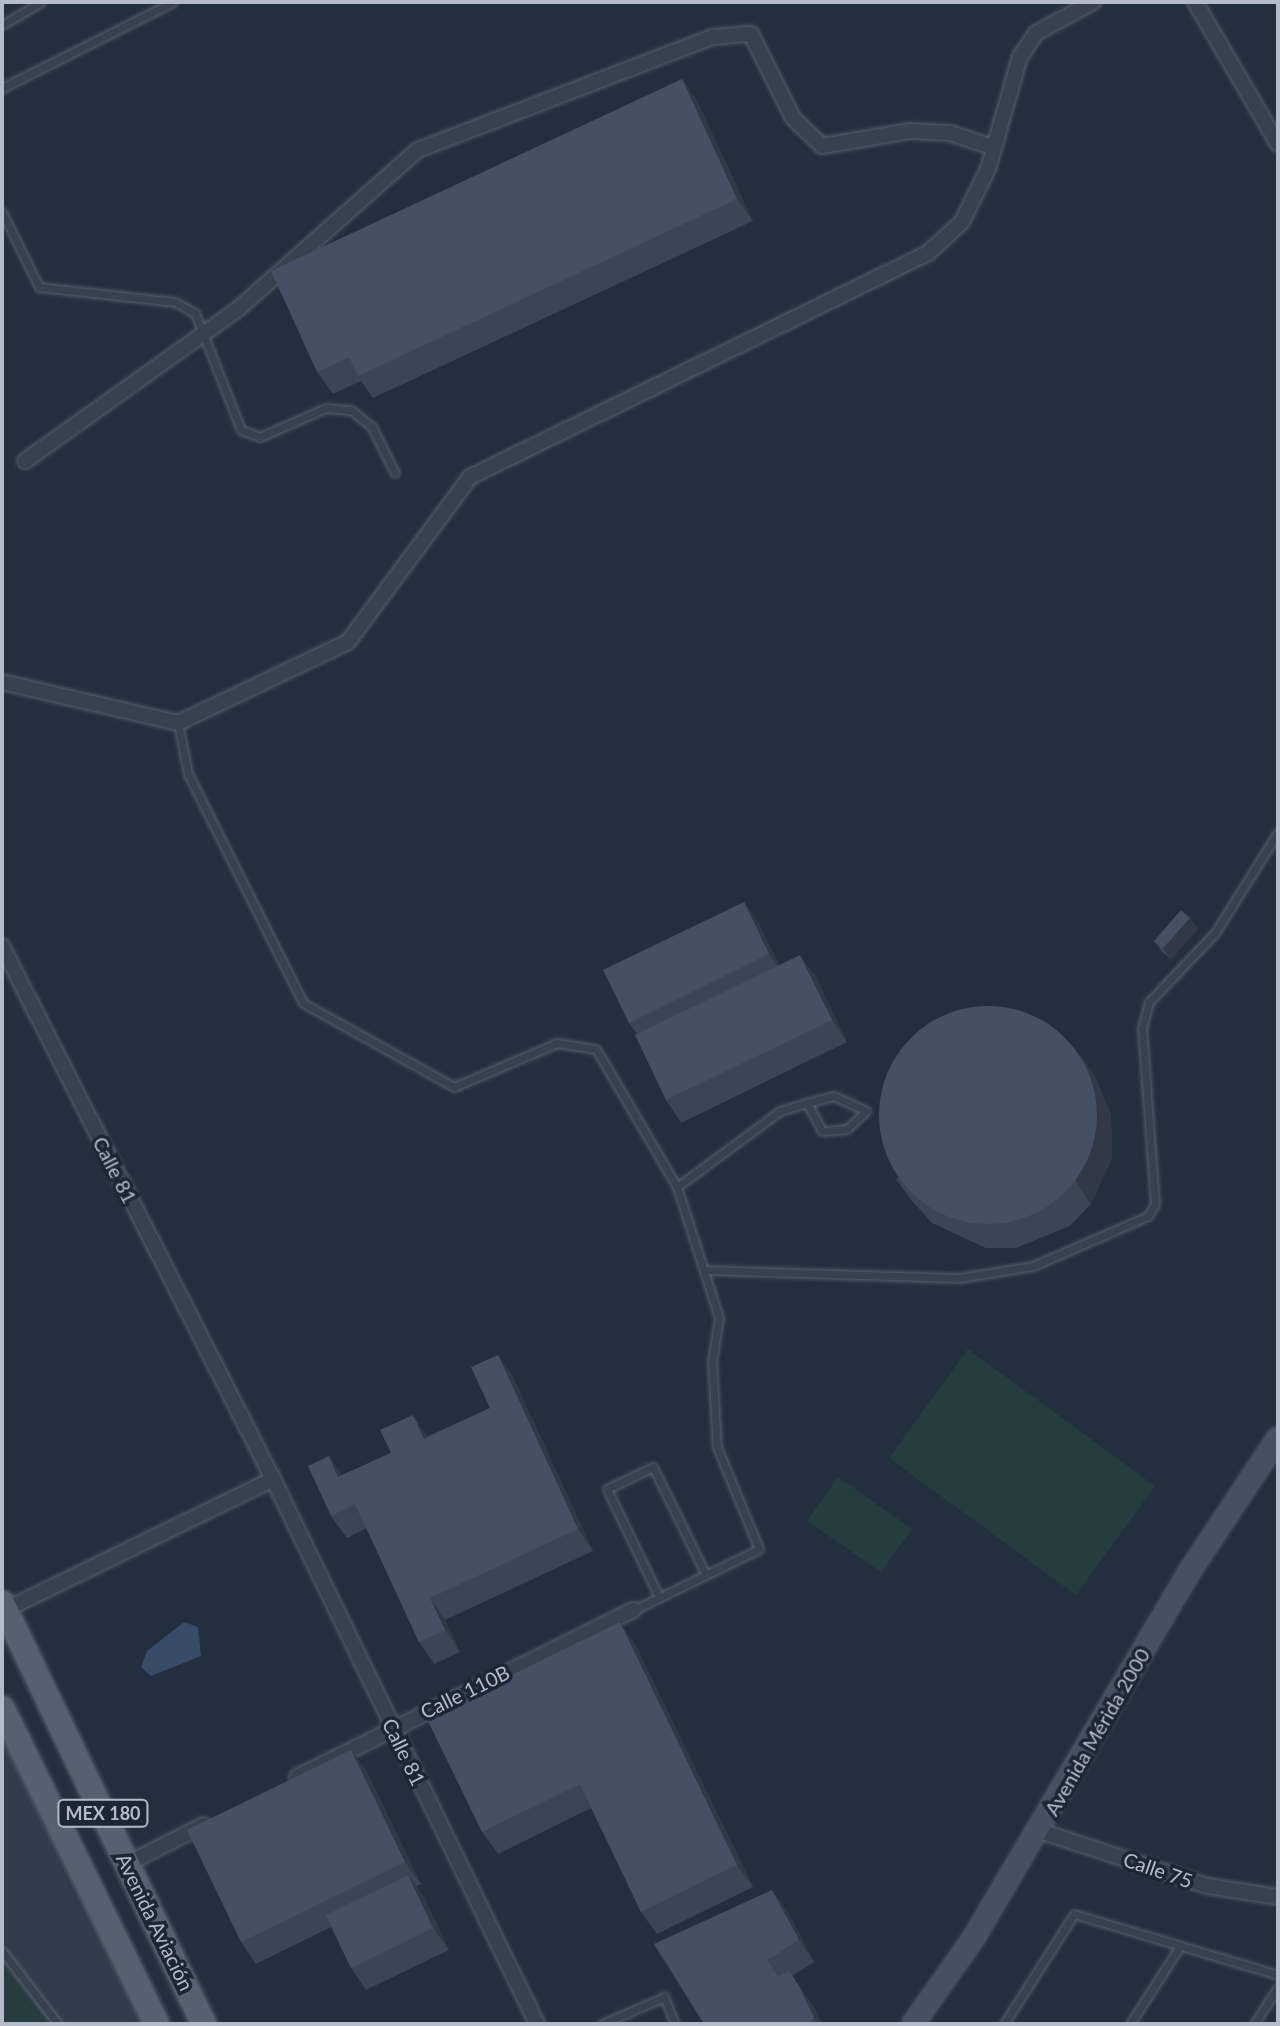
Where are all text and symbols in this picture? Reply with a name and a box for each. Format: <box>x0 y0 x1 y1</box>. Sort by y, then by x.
street label: Calle 81 <box>88 1133 142 1207</box>
street label: Avenida Mérida 2000 <box>1039 1644 1155 1820</box>
street label: Calle 110B <box>417 1660 513 1724</box>
street label: Calle 81 <box>378 1715 430 1789</box>
road number: MEX 180 <box>57 1799 149 1827</box>
street label: Calle 75 <box>1120 1847 1196 1893</box>
street label: Avenida Aviación <box>111 1849 199 1995</box>

